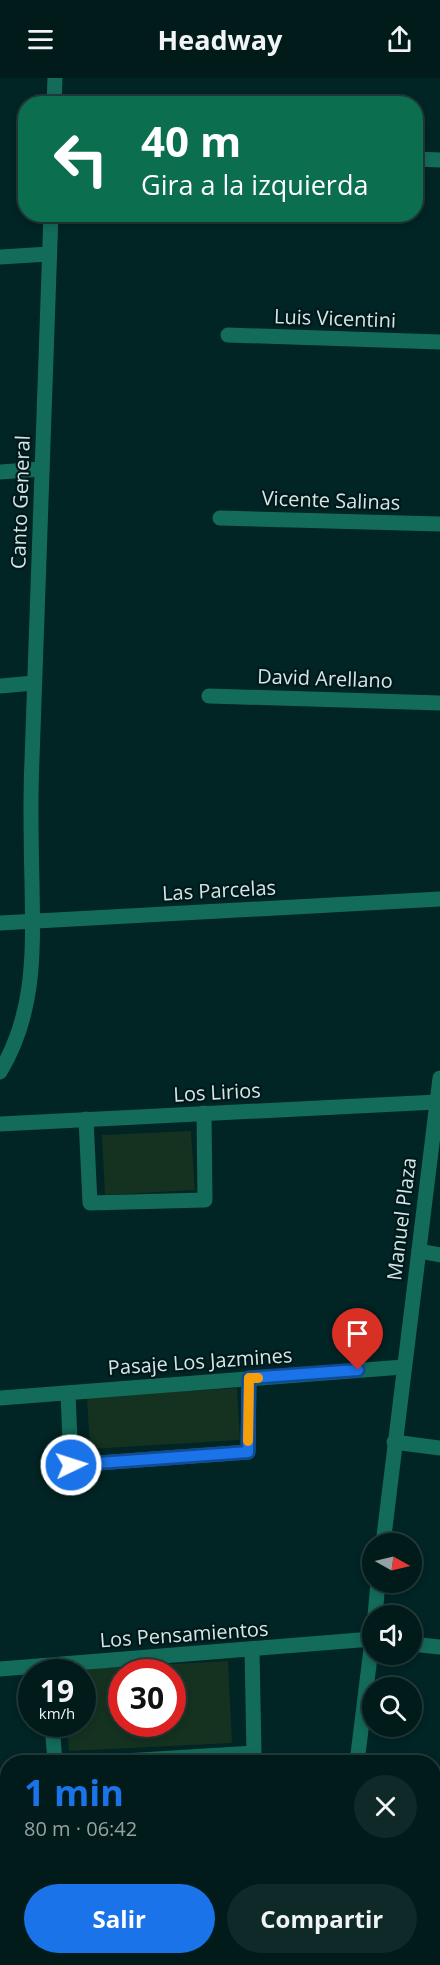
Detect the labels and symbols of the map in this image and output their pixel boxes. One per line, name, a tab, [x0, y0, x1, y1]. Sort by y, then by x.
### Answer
street label: Luis Vicentini	[274, 302, 396, 334]
street label: Canto General	[4, 435, 36, 569]
street label: Vicente Salinas	[261, 484, 401, 516]
street label: David Arellano	[257, 662, 393, 694]
street label: Las Parcelas	[161, 874, 277, 906]
street label: Los Lirios	[173, 1076, 261, 1108]
street label: Manuel Plaza	[380, 1156, 422, 1282]
pin	[332, 1308, 383, 1370]
street label: Pasaje Los Jazmines	[107, 1341, 293, 1381]
position arrow	[39, 1433, 103, 1497]
north arrow	[362, 1533, 422, 1593]
street label: Los Pensamientos	[99, 1615, 269, 1653]
speed limit sign: 30	[108, 1659, 186, 1737]

